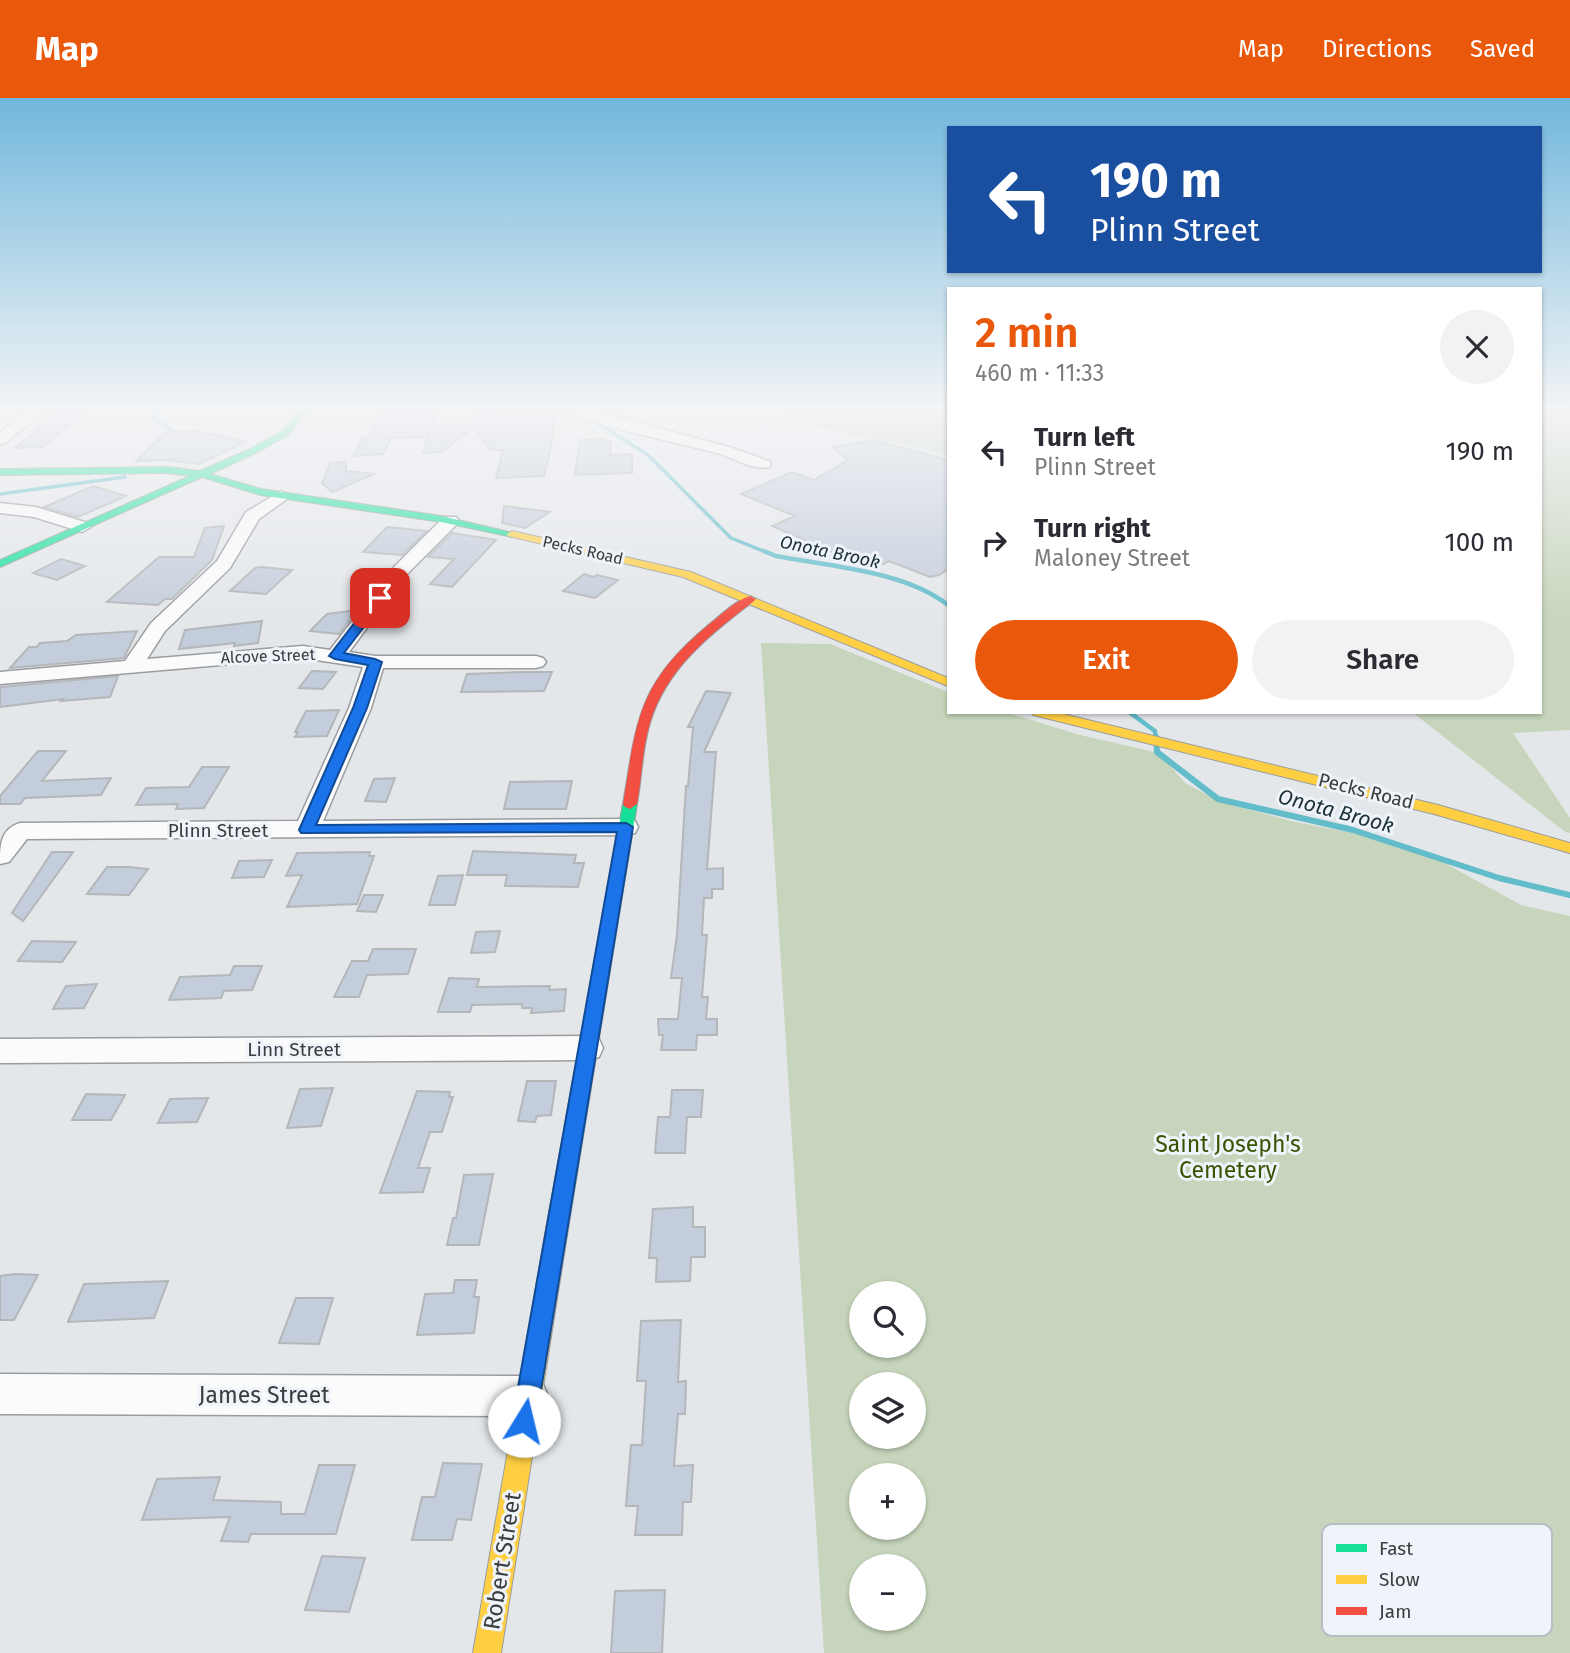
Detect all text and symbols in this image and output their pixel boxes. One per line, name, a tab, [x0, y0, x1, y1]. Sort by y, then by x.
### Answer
text: Map	[35, 29, 99, 69]
text: Map	[1238, 35, 1284, 63]
text: Directions	[1322, 35, 1432, 63]
text: Saved	[1470, 35, 1535, 63]
text: 190 m	[1090, 151, 1222, 210]
icon: left	[975, 154, 1066, 245]
text: Plinn Street	[1090, 211, 1259, 249]
text: 2 min	[975, 308, 1079, 358]
button: close	[1440, 310, 1514, 384]
text: 460 m · 11:33	[975, 359, 1104, 387]
text: Turn left	[1034, 422, 1135, 453]
icon: left	[975, 433, 1013, 471]
text: 190 m	[1445, 436, 1514, 467]
text: Plinn Street	[1034, 453, 1156, 481]
text: Turn right	[1034, 513, 1151, 544]
icon: right	[975, 524, 1013, 562]
text: 100 m	[1445, 527, 1514, 558]
water label: Onota Brook	[778, 531, 882, 573]
street label: Pecks Road	[541, 532, 625, 568]
text: Maloney Street	[1034, 544, 1190, 572]
pin	[350, 568, 410, 628]
icon: arrive	[361, 579, 399, 617]
button: Exit	[975, 620, 1238, 700]
button: Share	[1252, 620, 1514, 700]
street label: Alcove Street	[220, 645, 316, 667]
street label: Pecks Road	[1316, 768, 1416, 814]
water label: Onota Brook	[1275, 783, 1397, 839]
street label: Plinn Street	[168, 819, 268, 842]
street label: Linn Street	[247, 1038, 341, 1061]
park label: Saint Joseph's Cemetery	[1155, 1130, 1301, 1184]
map controls	[849, 1281, 926, 1631]
button: search	[849, 1281, 926, 1358]
button: layers	[849, 1372, 926, 1449]
street label: James Street	[198, 1381, 330, 1409]
position arrow	[487, 1384, 561, 1458]
button: +	[849, 1463, 926, 1540]
street label: Robert Street	[477, 1490, 527, 1632]
legend	[1322, 1524, 1552, 1636]
text: Fast	[1379, 1537, 1413, 1560]
button: −	[849, 1554, 926, 1631]
text: Slow	[1379, 1568, 1420, 1591]
text: Jam	[1379, 1600, 1411, 1623]

